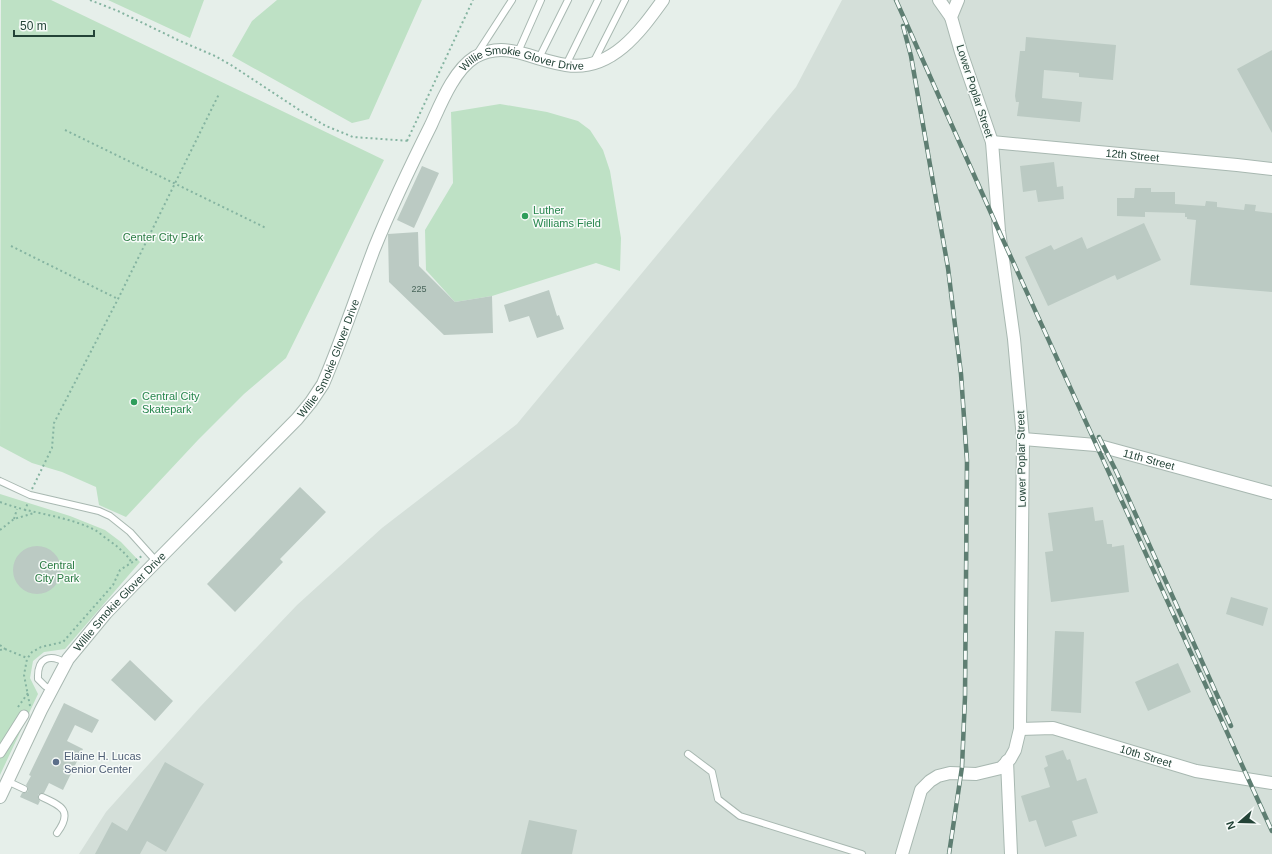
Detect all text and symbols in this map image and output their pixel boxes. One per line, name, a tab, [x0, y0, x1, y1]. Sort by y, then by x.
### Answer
scale bar	[14, 12, 94, 38]
text: 50 m	[20, 19, 47, 33]
street label: Lower Poplar Street	[954, 43, 996, 139]
street label: Willie Smokie Glover Drive	[457, 44, 584, 73]
street label: 12th Street	[1105, 147, 1160, 164]
place label: Luther Williams Field	[533, 204, 601, 229]
marker: Luther Williams Field	[520, 211, 530, 221]
park label: Center City Park	[123, 231, 204, 243]
house number: 225	[411, 284, 427, 294]
street label: Willie Smokie Glover Drive	[295, 297, 361, 420]
place label: Central City Skatepark	[142, 390, 200, 415]
marker: Central City Skatepark	[129, 397, 139, 407]
street label: Lower Poplar Street	[1014, 410, 1028, 508]
street label: 11th Street	[1122, 447, 1176, 472]
street label: Willie Smokie Glover Drive	[71, 550, 168, 654]
park label: Central City Park	[35, 559, 80, 584]
street label: 10th Street	[1118, 742, 1173, 769]
place label: Elaine H. Lucas Senior Center	[64, 750, 142, 775]
marker: Elaine H. Lucas Senior Center	[51, 757, 61, 767]
north arrow	[1220, 802, 1260, 842]
text: N	[1224, 820, 1238, 831]

